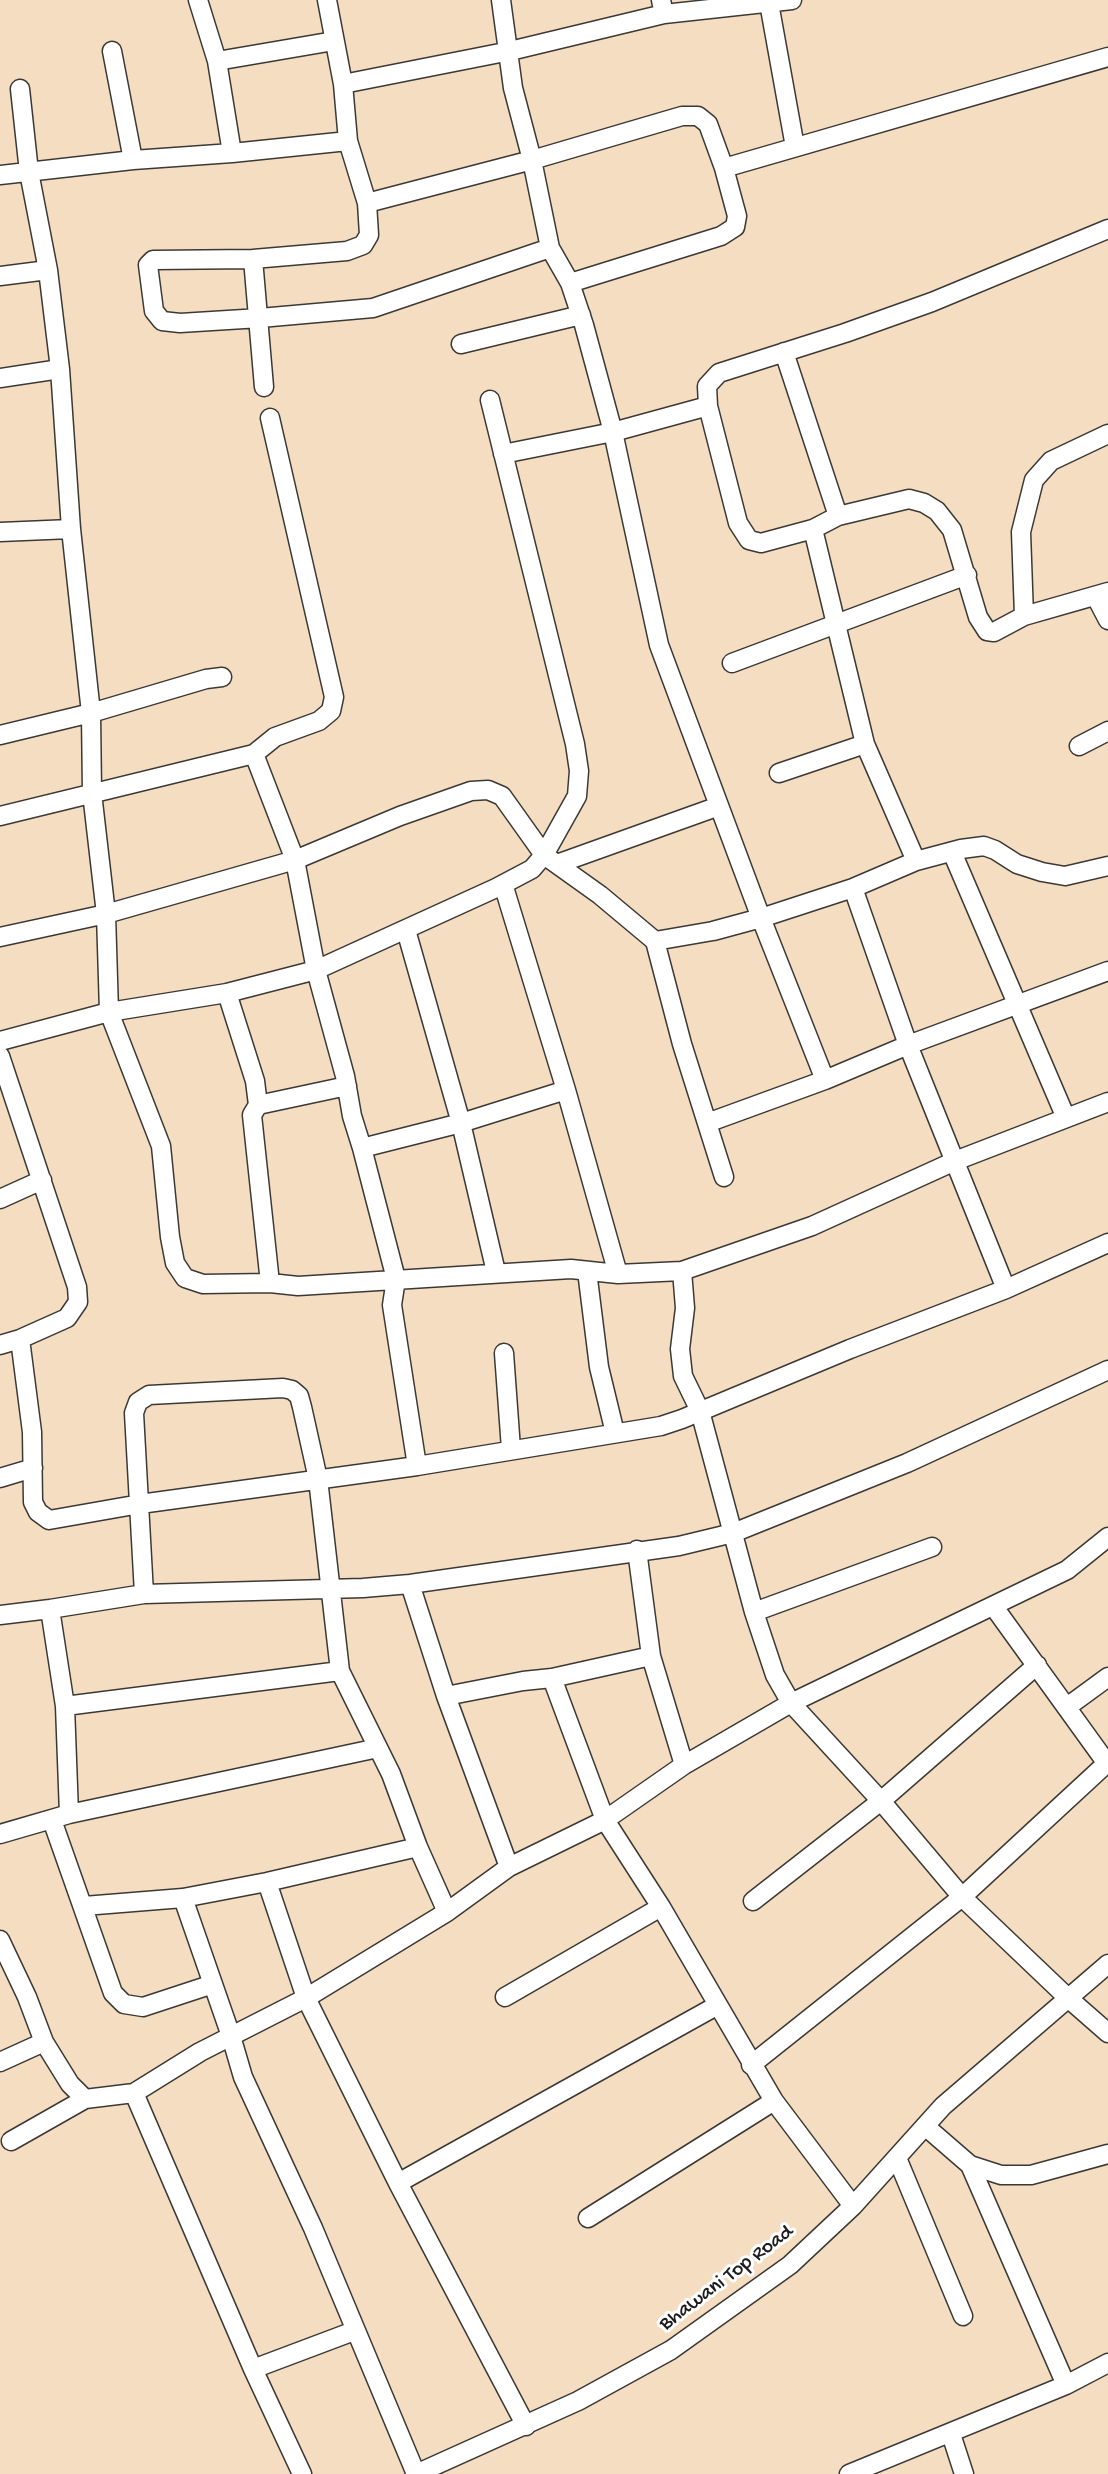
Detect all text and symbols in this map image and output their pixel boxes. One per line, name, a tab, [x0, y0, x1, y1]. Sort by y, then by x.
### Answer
street label: Bhawani Top Road	[655, 2220, 799, 2338]

